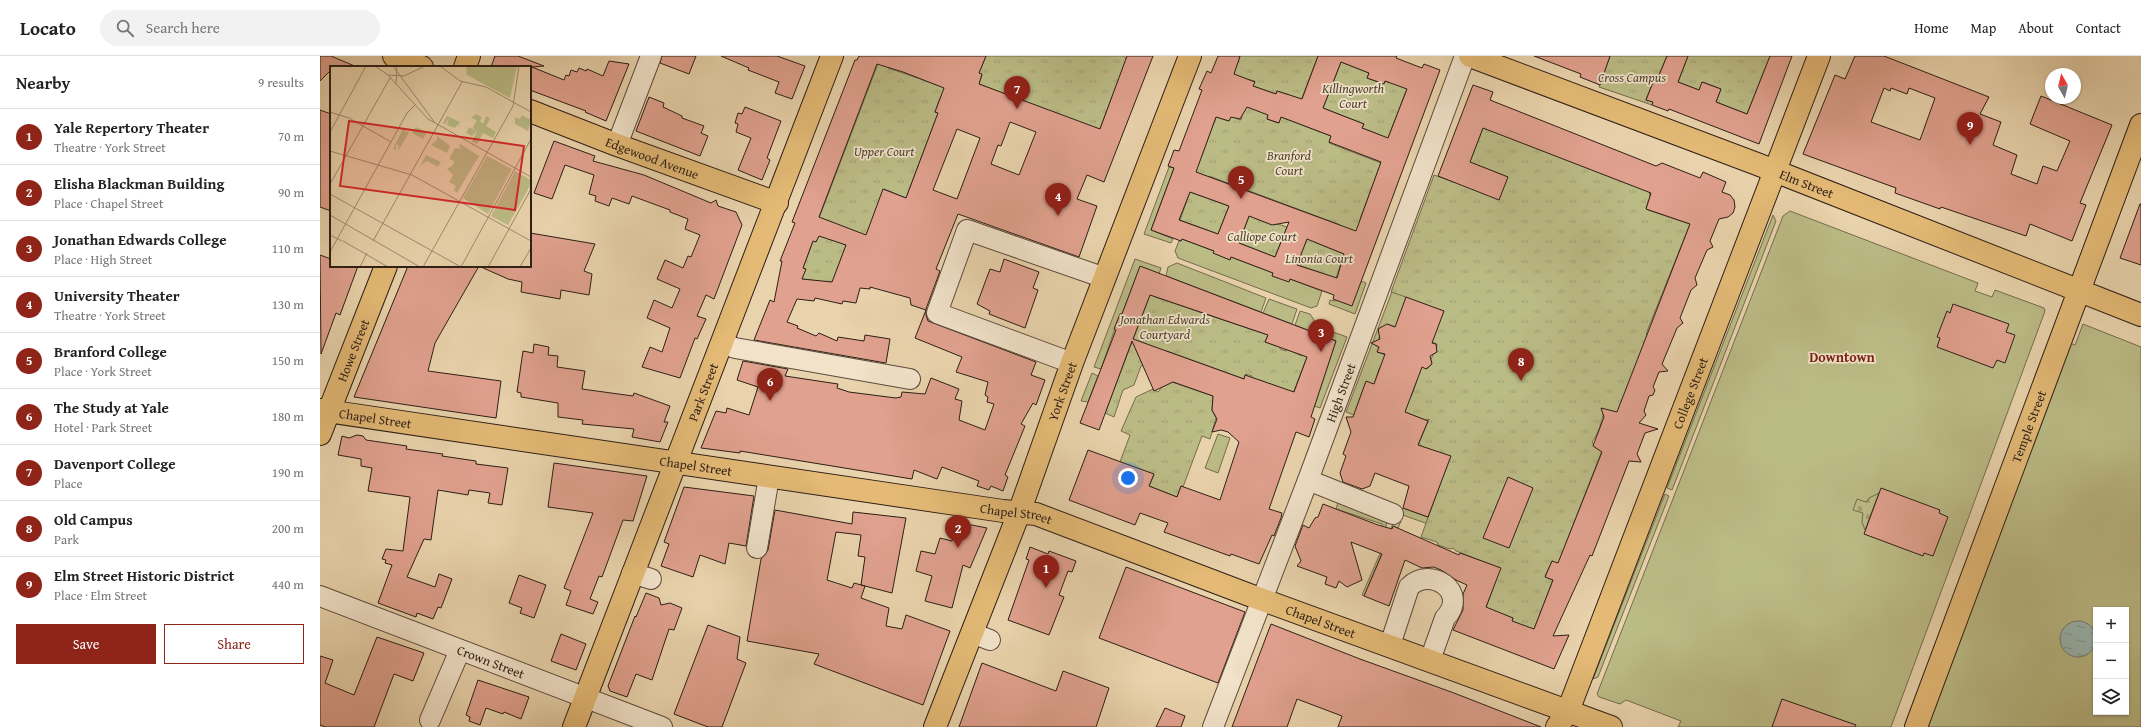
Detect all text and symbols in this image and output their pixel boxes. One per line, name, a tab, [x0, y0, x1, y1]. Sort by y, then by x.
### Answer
search box	[100, 10, 380, 46]
text: Locato	[20, 14, 76, 42]
icon: search	[114, 17, 136, 39]
text: Search here	[146, 17, 220, 38]
text: Home	[1914, 18, 1949, 38]
text: Map	[1971, 18, 1996, 38]
text: About	[2018, 18, 2054, 38]
text: Contact	[2076, 18, 2121, 38]
inset map	[330, 66, 531, 267]
park label: Cross Campus	[1598, 68, 1666, 87]
north arrow	[2045, 68, 2081, 104]
text: Nearby	[16, 70, 70, 95]
text: 9 results	[258, 73, 304, 92]
pin: 7	[1004, 76, 1030, 109]
park label: Killingworth Court	[1321, 79, 1385, 113]
pin: 9	[1957, 112, 1983, 145]
text: Yale Repertory Theater	[54, 117, 209, 138]
text: 1	[26, 127, 32, 146]
text: 70 m	[278, 127, 304, 146]
street label: Edgewood Avenue	[603, 132, 702, 183]
text: Theatre · York Street	[54, 138, 166, 157]
park label: Upper Court	[854, 142, 915, 161]
park label: Branford Court	[1266, 146, 1311, 180]
street label: Elm Street	[1777, 164, 1837, 203]
pin: 5	[1228, 166, 1254, 199]
text: Elisha Blackman Building	[54, 173, 224, 194]
text: 2	[26, 183, 32, 202]
text: 90 m	[278, 183, 304, 202]
pin: 4	[1045, 183, 1071, 216]
text: Place · Chapel Street	[54, 194, 164, 213]
park label: Calliope Court	[1227, 227, 1298, 246]
text: Jonathan Edwards College	[54, 229, 227, 250]
text: 3	[26, 239, 32, 258]
text: 110 m	[272, 239, 304, 258]
park label: Linonia Court	[1284, 249, 1354, 268]
text: Place · High Street	[54, 250, 152, 269]
text: University Theater	[54, 285, 180, 306]
text: 4	[26, 295, 32, 314]
text: 130 m	[272, 295, 304, 314]
text: Theatre · York Street	[54, 306, 166, 325]
park label: Jonathan Edwards Courtyard	[1118, 310, 1210, 344]
street label: Howe Street	[332, 316, 374, 384]
pin: 3	[1308, 319, 1334, 352]
text: Branford College	[54, 341, 167, 362]
district label: Downtown	[1809, 347, 1876, 367]
pin: 8	[1508, 348, 1534, 381]
text: 5	[26, 351, 32, 370]
text: 150 m	[272, 351, 304, 370]
street label: College Street	[1667, 354, 1712, 432]
street label: York Street	[1043, 359, 1081, 423]
street label: Park Street	[683, 360, 723, 424]
street label: High Street	[1321, 360, 1360, 425]
text: Place · York Street	[54, 362, 152, 381]
pin: 6	[757, 368, 783, 401]
street label: Temple Street	[2006, 387, 2051, 465]
text: The Study at Yale	[54, 397, 169, 418]
street label: Chapel Street	[338, 403, 413, 433]
text: 6	[26, 407, 32, 426]
text: 180 m	[272, 407, 304, 426]
text: Hotel · Park Street	[54, 418, 152, 437]
street label: Chapel Street	[658, 451, 734, 480]
text: Davenport College	[54, 453, 176, 474]
text: 7	[26, 463, 32, 482]
text: 190 m	[272, 463, 304, 482]
your location	[1118, 468, 1138, 488]
text: Place	[54, 474, 83, 493]
street label: Chapel Street	[979, 498, 1056, 529]
text: Old Campus	[54, 509, 133, 530]
pin: 2	[945, 515, 971, 548]
text: 8	[26, 519, 32, 538]
text: 200 m	[272, 519, 304, 538]
text: Park	[54, 530, 79, 549]
pin: 1	[1033, 555, 1059, 588]
text: Elm Street Historic District	[54, 565, 234, 586]
text: 9	[26, 575, 32, 594]
text: 440 m	[272, 575, 304, 594]
text: Place · Elm Street	[54, 586, 147, 605]
street label: Chapel Street	[1283, 600, 1359, 643]
map controls	[2093, 607, 2129, 715]
button: +	[2093, 607, 2129, 643]
button: Save	[16, 624, 156, 664]
button: Share	[164, 624, 304, 664]
street label: Crown Street	[454, 640, 528, 683]
button: −	[2093, 643, 2129, 679]
button: layers	[2093, 679, 2129, 715]

